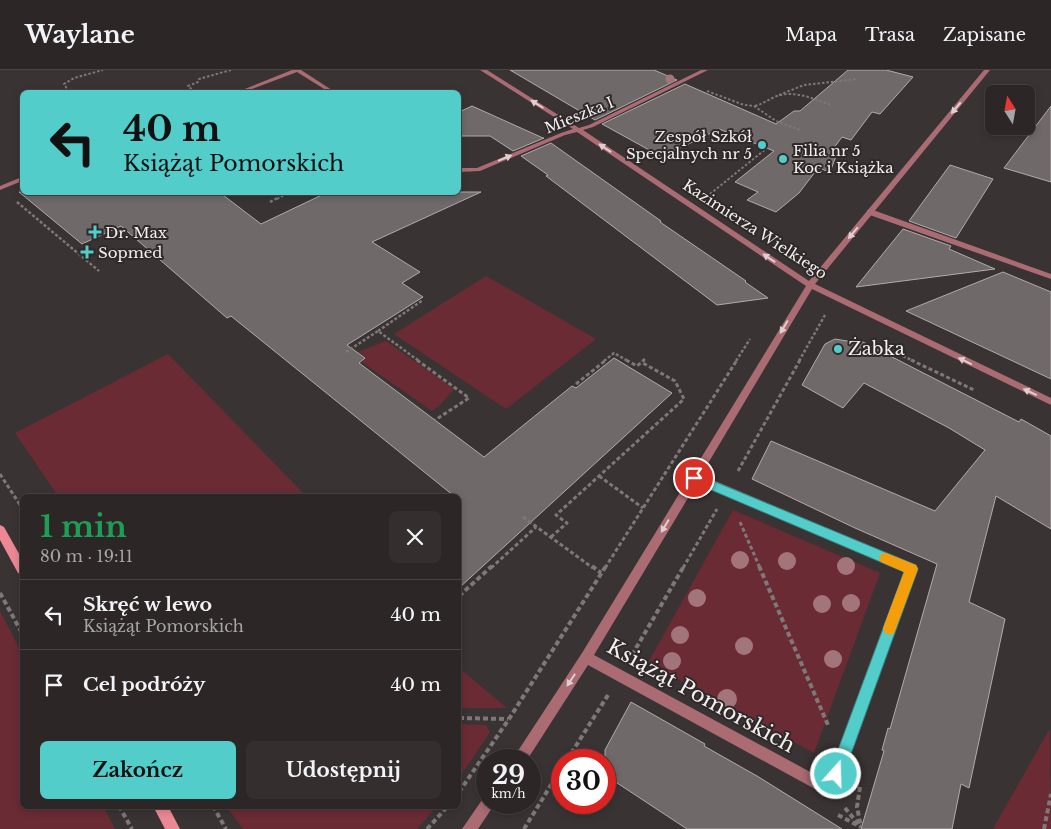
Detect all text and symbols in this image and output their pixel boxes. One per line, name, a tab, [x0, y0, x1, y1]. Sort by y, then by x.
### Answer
text: Waylane	[25, 20, 135, 49]
text: Mapa	[785, 24, 837, 46]
text: Trasa	[865, 24, 915, 46]
text: Zapisane	[943, 24, 1026, 46]
north arrow	[985, 85, 1035, 135]
map controls	[985, 85, 1035, 135]
street label: Mieszka I	[542, 92, 616, 138]
one-way arrow	[530, 99, 544, 108]
one-way arrow	[951, 101, 962, 114]
text: 40 m	[123, 107, 221, 150]
icon: left	[40, 110, 105, 175]
place label: Zespół Szkół Specjalnych nr 5	[626, 127, 752, 163]
marker: Zespół Szkół Specjalnych nr 5	[756, 139, 768, 151]
place label: Filia nr 5 Koc i Książka	[793, 141, 894, 177]
one-way arrow	[599, 143, 612, 153]
text: Książąt Pomorskich	[123, 150, 344, 177]
marker: Filia nr 5 Koc i Książka	[777, 153, 789, 165]
one-way arrow	[498, 154, 512, 162]
street label: Kazimierza Wielkiego	[679, 175, 831, 283]
place label: Dr. Max	[105, 223, 167, 242]
marker: Dr. Max	[89, 226, 101, 238]
one-way arrow	[847, 226, 858, 239]
place label: Sopmed	[98, 243, 163, 262]
marker: Sopmed	[80, 245, 94, 259]
one-way arrow	[762, 253, 776, 263]
one-way arrow	[780, 320, 789, 333]
place label: Żabka	[848, 337, 905, 360]
marker: Żabka	[832, 343, 844, 355]
one-way arrow	[958, 357, 972, 365]
one-way arrow	[1023, 388, 1037, 396]
pin	[673, 457, 715, 499]
icon: arrive	[680, 464, 708, 492]
text: 1 min	[40, 508, 127, 545]
button: close	[389, 511, 441, 563]
one-way arrow	[661, 520, 670, 533]
text: 80 m · 19:11	[40, 546, 133, 566]
text: Skręć w lewo	[83, 593, 212, 616]
icon: left	[40, 601, 68, 629]
text: 40 m	[390, 603, 441, 626]
text: Książąt Pomorskich	[83, 616, 244, 636]
street label: Książąt Pomorskich	[602, 633, 800, 759]
icon: arrive	[40, 671, 68, 699]
text: Cel podróży	[83, 673, 205, 696]
text: 40 m	[390, 673, 441, 696]
one-way arrow	[567, 673, 576, 687]
button: Zakończ	[40, 741, 236, 799]
button: Udostępnij	[246, 741, 441, 799]
position arrow	[809, 747, 861, 799]
speed limit sign: 30	[551, 749, 616, 814]
text: 29	[492, 760, 525, 791]
text: km/h	[491, 786, 526, 801]

